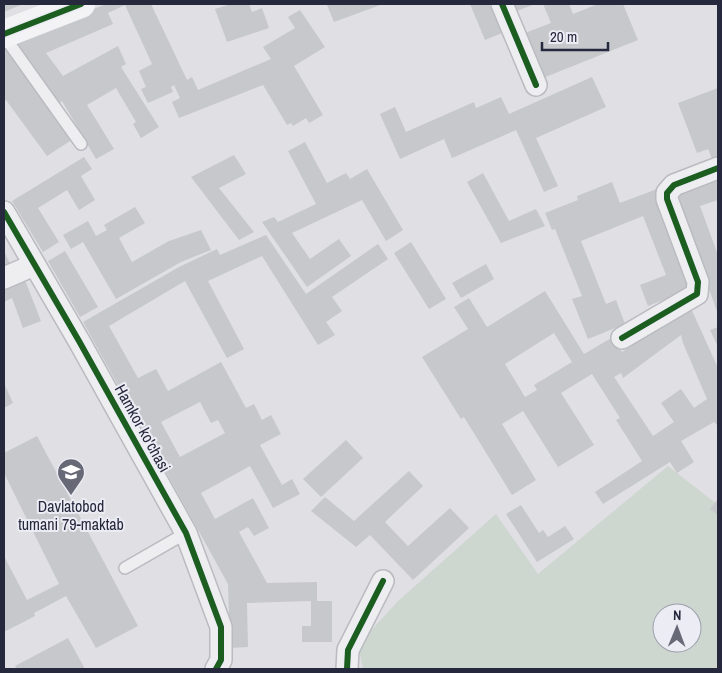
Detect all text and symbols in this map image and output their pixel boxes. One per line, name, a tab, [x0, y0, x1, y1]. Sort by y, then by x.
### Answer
scale bar	[542, 20, 608, 52]
text: 20 m	[550, 26, 577, 47]
street label: Hamkor ko'chasi	[110, 380, 176, 476]
school or university icon: Davlatobod tumani 79-maktab	[56, 457, 86, 496]
place label: Davlatobod tumani 79-maktab	[18, 495, 124, 535]
north arrow	[652, 603, 702, 653]
text: N	[673, 606, 682, 624]

